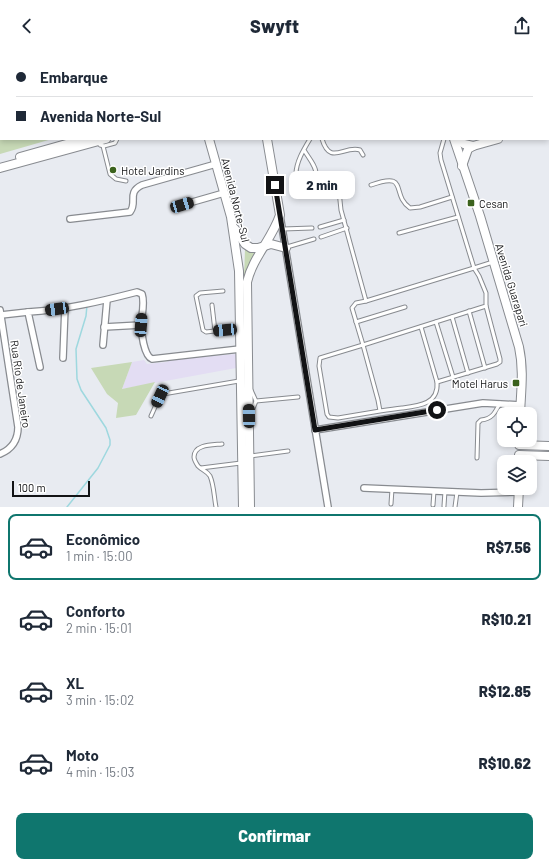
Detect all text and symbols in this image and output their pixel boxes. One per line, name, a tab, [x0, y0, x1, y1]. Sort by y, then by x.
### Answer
icon: back	[16, 15, 38, 37]
text: Swyft	[250, 15, 299, 37]
icon: share	[511, 15, 533, 37]
text: Embarque	[40, 68, 108, 86]
text: Avenida Norte-Sul	[40, 107, 161, 125]
street label: Avenida Norte-Sul	[219, 157, 253, 243]
place label: Hotel Jardins	[121, 164, 185, 177]
marker: Hotel Jardins	[108, 165, 118, 175]
callout: 2 min	[289, 171, 355, 199]
route end	[266, 176, 284, 194]
text: 2 min	[306, 177, 338, 193]
car	[169, 196, 195, 214]
place label: Cesan	[479, 197, 508, 210]
marker: Cesan	[466, 198, 476, 208]
street label: Avenida Guarapari	[493, 242, 531, 328]
car	[44, 301, 70, 317]
car	[134, 313, 148, 337]
car	[213, 323, 237, 337]
street label: Rua Rio de Janeiro	[8, 339, 34, 429]
place label: Motel Harus	[452, 377, 508, 390]
marker: Motel Harus	[511, 378, 521, 388]
car	[149, 383, 171, 409]
route start	[428, 401, 446, 419]
car	[243, 404, 255, 428]
map controls	[497, 407, 537, 495]
button: locate	[497, 407, 537, 447]
button: layers	[497, 455, 537, 495]
scale bar	[12, 479, 90, 498]
text: 100 m	[18, 481, 46, 494]
icon: car	[18, 529, 54, 565]
text: Econômico	[66, 530, 140, 548]
text: R$7.56	[486, 538, 531, 556]
text: 1 min · 15:00	[66, 548, 132, 564]
icon: car	[18, 601, 54, 637]
text: Conforto	[66, 602, 125, 620]
text: R$10.21	[481, 610, 531, 628]
text: 2 min · 15:01	[66, 620, 132, 636]
icon: car	[18, 673, 54, 709]
text: XL	[66, 674, 84, 692]
text: R$12.85	[479, 682, 531, 700]
text: 3 min · 15:02	[66, 692, 134, 708]
icon: car	[18, 745, 54, 781]
text: Moto	[66, 746, 99, 764]
text: R$10.62	[479, 754, 531, 772]
text: 4 min · 15:03	[66, 764, 134, 780]
button: Confirmar	[16, 813, 533, 859]

